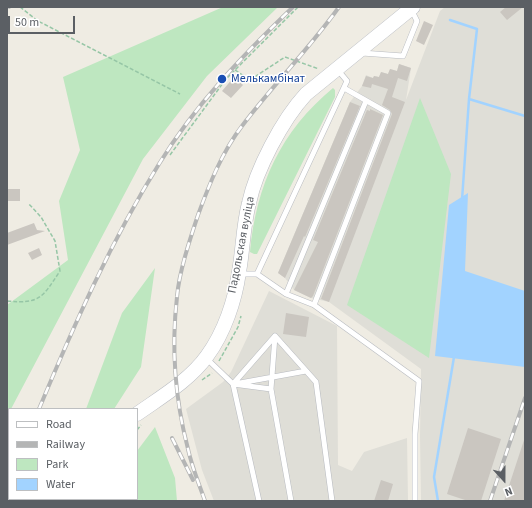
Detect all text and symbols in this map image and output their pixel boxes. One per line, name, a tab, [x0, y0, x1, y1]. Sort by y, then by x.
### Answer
scale bar	[10, 8, 77, 34]
text: 50 m	[15, 14, 39, 31]
place label: Мелькамбінат	[231, 72, 305, 86]
marker: Мелькамбінат	[216, 73, 228, 85]
street label: Падольская вуліца	[226, 195, 258, 295]
legend	[8, 408, 138, 500]
text: Road	[46, 416, 72, 433]
text: Railway	[46, 436, 85, 453]
text: Park	[46, 456, 68, 473]
north arrow	[484, 460, 524, 500]
text: Water	[46, 476, 75, 493]
text: N	[502, 483, 515, 500]

